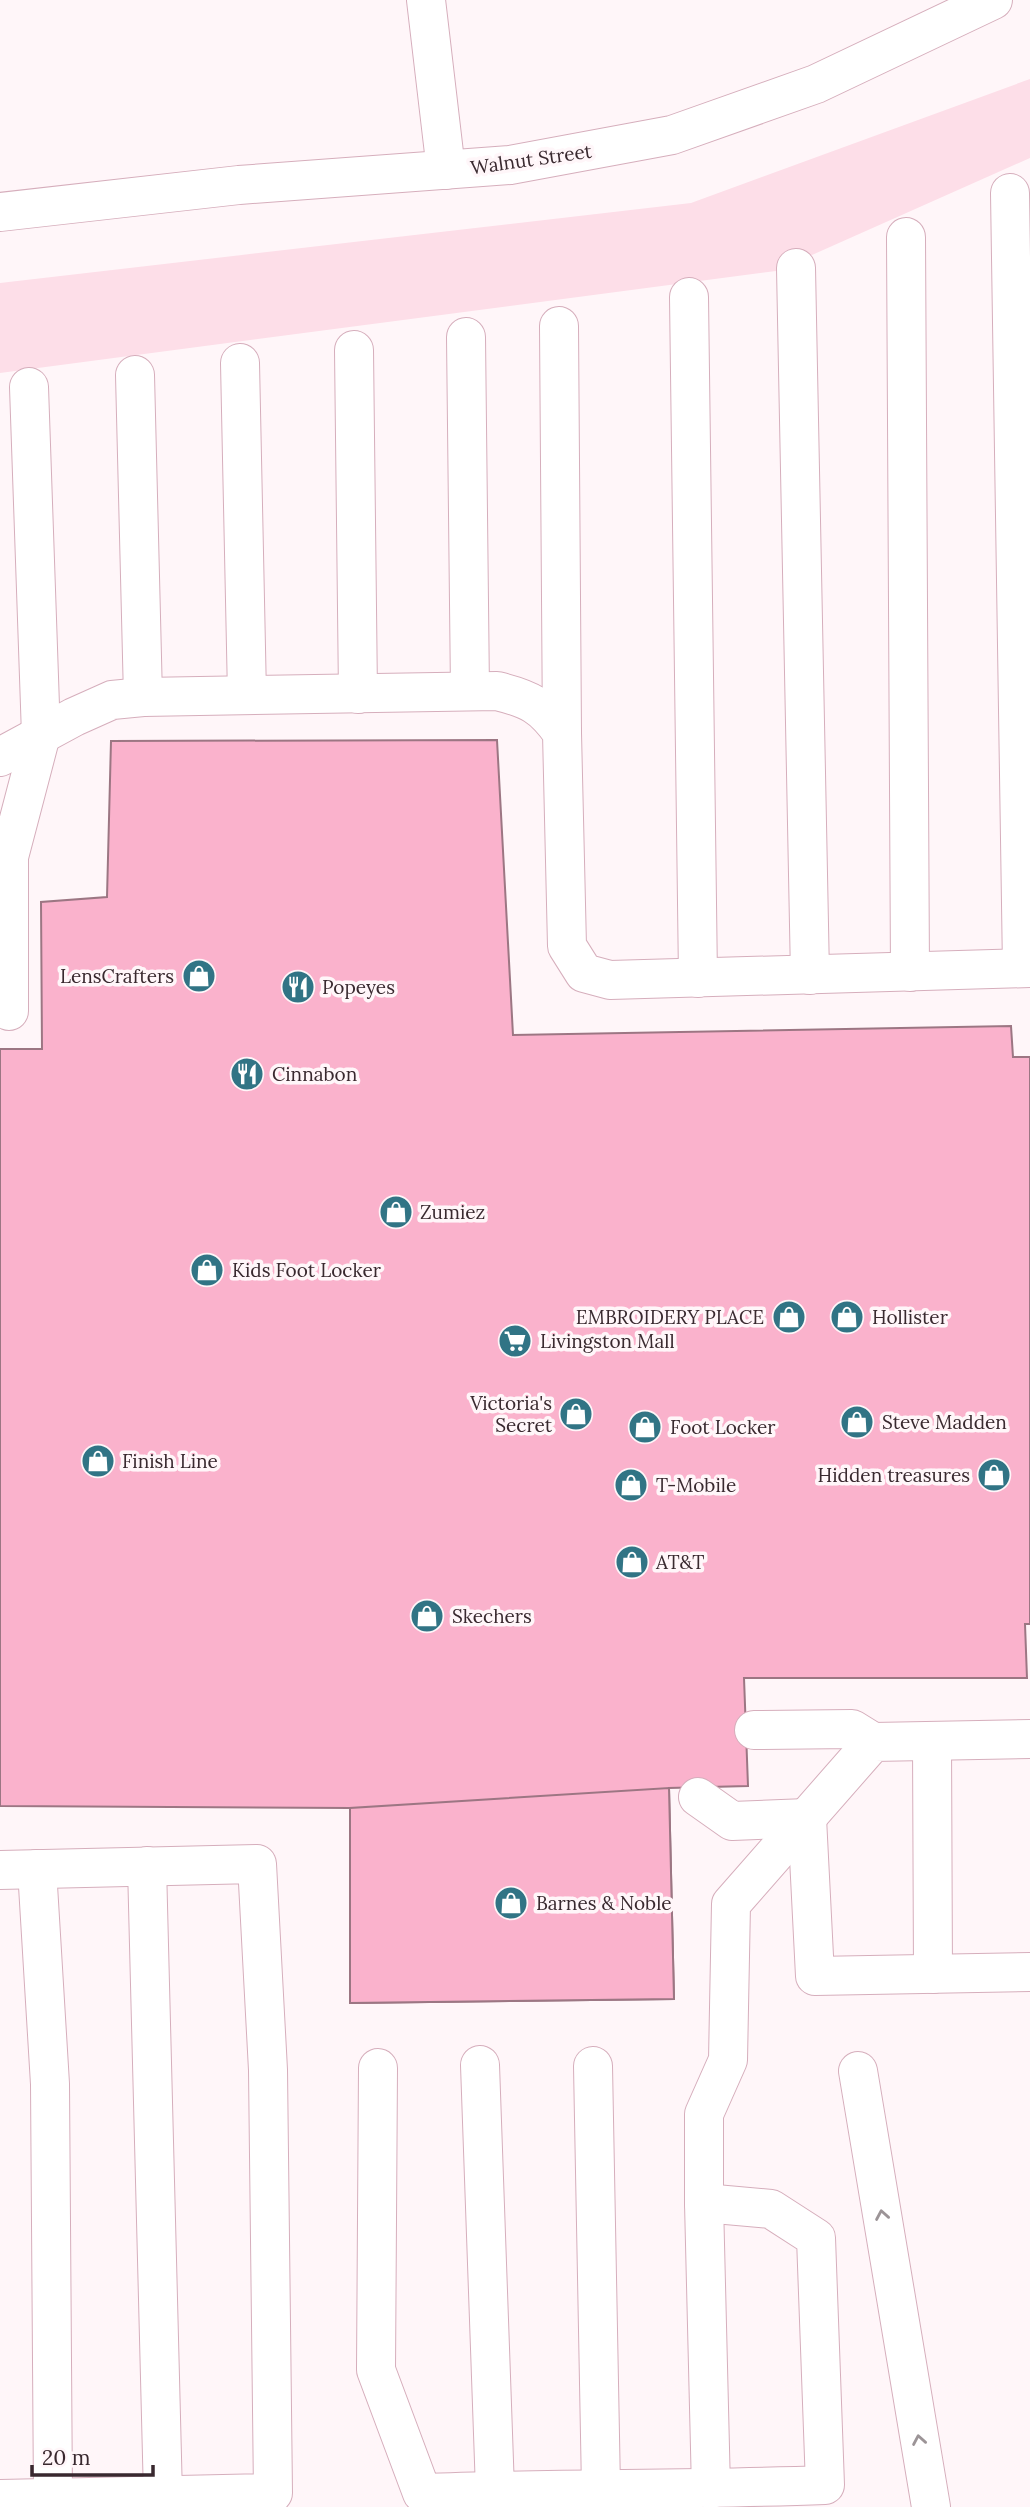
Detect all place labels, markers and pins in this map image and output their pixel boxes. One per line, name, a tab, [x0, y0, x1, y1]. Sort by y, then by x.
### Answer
shop icon: LensCrafters	[180, 957, 218, 995]
place label: LensCrafters	[60, 964, 174, 988]
restaurant icon: Popeyes	[279, 968, 317, 1006]
place label: Popeyes	[322, 975, 395, 999]
restaurant icon: Cinnabon	[228, 1055, 266, 1093]
place label: Cinnabon	[272, 1062, 357, 1086]
shop icon: Zumiez	[377, 1193, 415, 1231]
place label: Zumiez	[420, 1200, 485, 1224]
shop icon: Kids Foot Locker	[188, 1251, 226, 1289]
place label: Kids Foot Locker	[232, 1258, 382, 1282]
shop icon: EMBROIDERY PLACE	[770, 1298, 808, 1336]
shop icon: Hollister	[828, 1298, 866, 1336]
place label: EMBROIDERY PLACE	[576, 1305, 764, 1329]
place label: Hollister	[872, 1305, 949, 1329]
supermarket icon: Livingston Mall	[496, 1322, 534, 1360]
place label: Livingston Mall	[540, 1329, 675, 1353]
place label: Victoria's Secret	[469, 1391, 553, 1437]
shop icon: Victoria's Secret	[557, 1395, 595, 1433]
shop icon: Steve Madden	[838, 1403, 876, 1441]
shop icon: Foot Locker	[626, 1408, 664, 1446]
place label: Steve Madden	[882, 1410, 1007, 1434]
place label: Foot Locker	[670, 1415, 776, 1439]
shop icon: Finish Line	[79, 1442, 117, 1480]
place label: Finish Line	[122, 1449, 218, 1473]
shop icon: Hidden treasures	[975, 1456, 1013, 1494]
place label: Hidden treasures	[818, 1463, 970, 1487]
shop icon: T-Mobile	[612, 1466, 650, 1504]
place label: T-Mobile	[656, 1473, 736, 1497]
shop icon: AT&T	[613, 1543, 651, 1581]
place label: AT&T	[655, 1550, 704, 1574]
shop icon: Skechers	[408, 1597, 446, 1635]
place label: Skechers	[452, 1604, 532, 1628]
shop icon: Barnes & Noble	[492, 1884, 530, 1922]
place label: Barnes & Noble	[536, 1891, 672, 1915]

